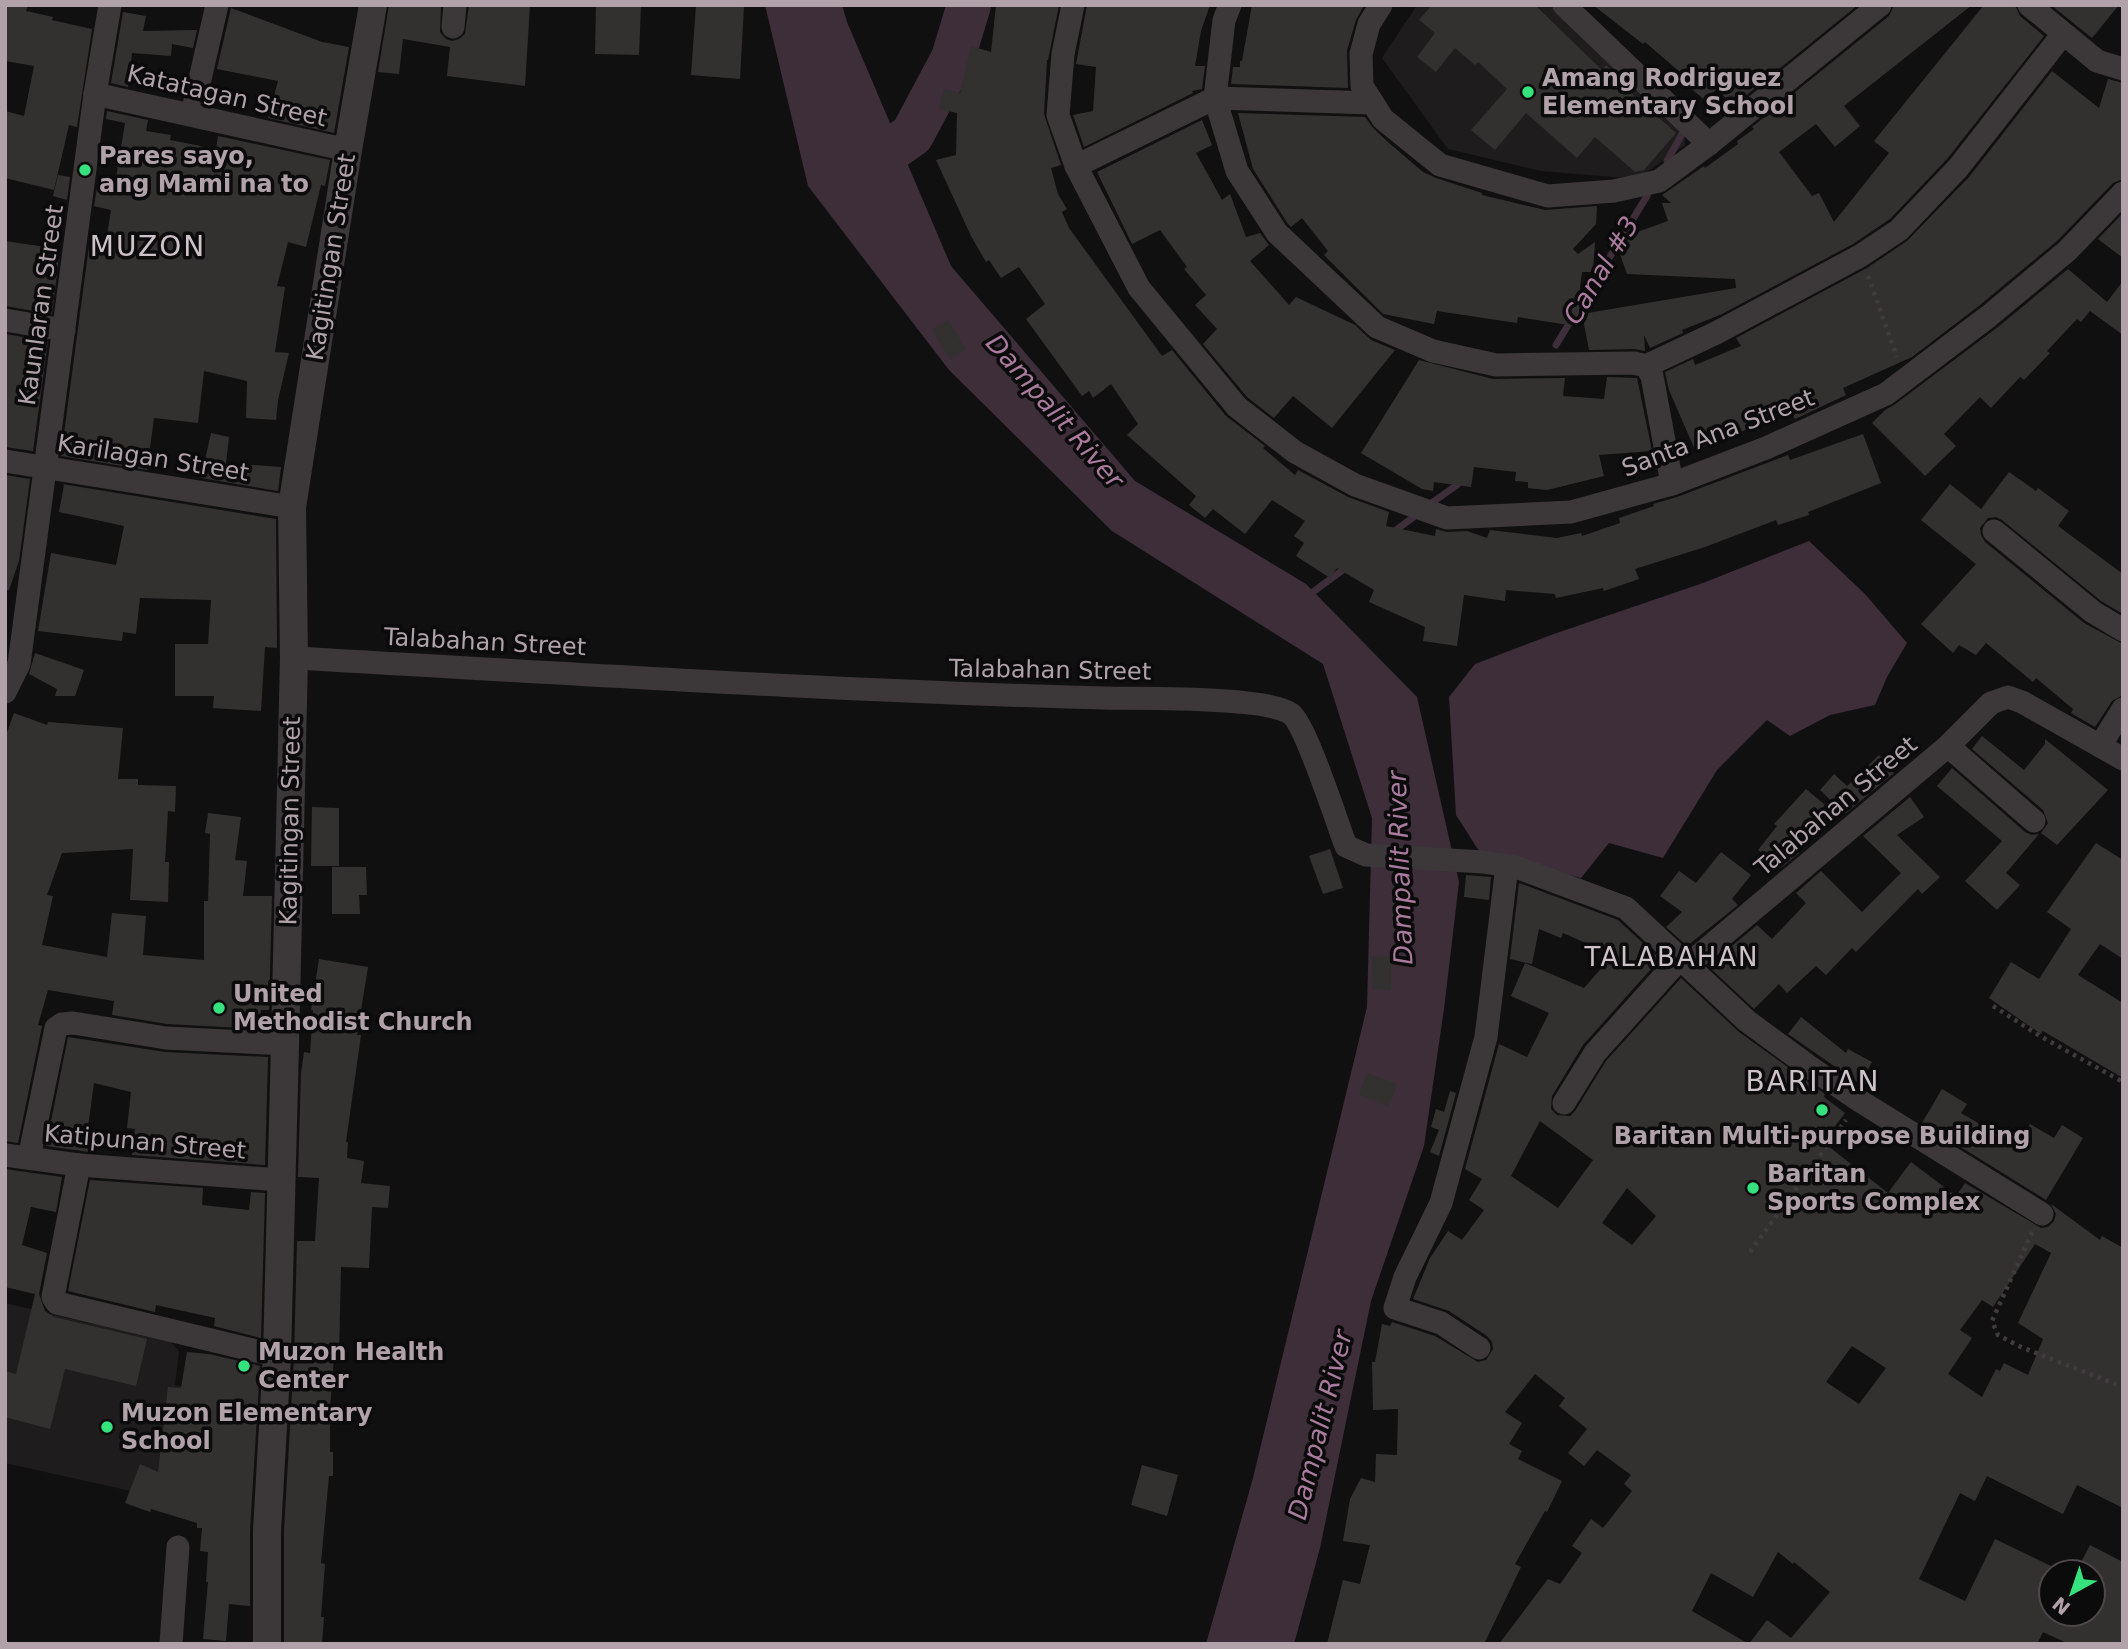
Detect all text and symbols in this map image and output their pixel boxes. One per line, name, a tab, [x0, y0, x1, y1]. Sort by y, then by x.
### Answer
street label: Katatagan Street	[124, 59, 330, 133]
place label: Amang Rodriguez Elementary School	[1542, 64, 1795, 120]
marker: Amang Rodriguez Elementary School	[1520, 84, 1536, 100]
place label: Pares sayo, ang Mami na to	[99, 142, 309, 198]
street label: Kagitingan Street	[301, 152, 361, 362]
marker: Pares sayo, ang Mami na to	[77, 162, 93, 178]
street label: Kaunlaran Street	[13, 203, 69, 407]
water label: Canal #3	[1557, 211, 1645, 329]
district label: MUZON	[90, 230, 206, 263]
water label: Dampalit River	[980, 328, 1131, 496]
street label: Santa Ana Street	[1618, 383, 1818, 483]
street label: Karilagan Street	[55, 429, 251, 487]
street label: Talabahan Street	[382, 623, 587, 661]
street label: Talabahan Street	[948, 654, 1151, 686]
street label: Kagitingan Street	[274, 716, 306, 926]
street label: Talabahan Street	[1749, 730, 1923, 882]
water label: Dampalit River	[1382, 768, 1418, 965]
district label: TALABAHAN	[1584, 942, 1759, 972]
place label: United Methodist Church	[233, 980, 473, 1036]
marker: United Methodist Church	[211, 1000, 227, 1016]
district label: BARITAN	[1745, 1065, 1881, 1098]
marker: Baritan Multi-purpose Building	[1814, 1102, 1830, 1118]
street label: Katipunan Street	[43, 1119, 247, 1165]
place label: Baritan Multi-purpose Building	[1614, 1122, 2030, 1150]
place label: Baritan Sports Complex	[1767, 1160, 1981, 1216]
marker: Baritan Sports Complex	[1745, 1180, 1761, 1196]
water label: Dampalit River	[1282, 1325, 1359, 1523]
place label: Muzon Health Center	[258, 1338, 444, 1394]
marker: Muzon Health Center	[236, 1358, 252, 1374]
place label: Muzon Elementary School	[121, 1399, 373, 1455]
marker: Muzon Elementary School	[99, 1419, 115, 1435]
north arrow	[2037, 1558, 2107, 1628]
text: N	[2048, 1592, 2074, 1620]

